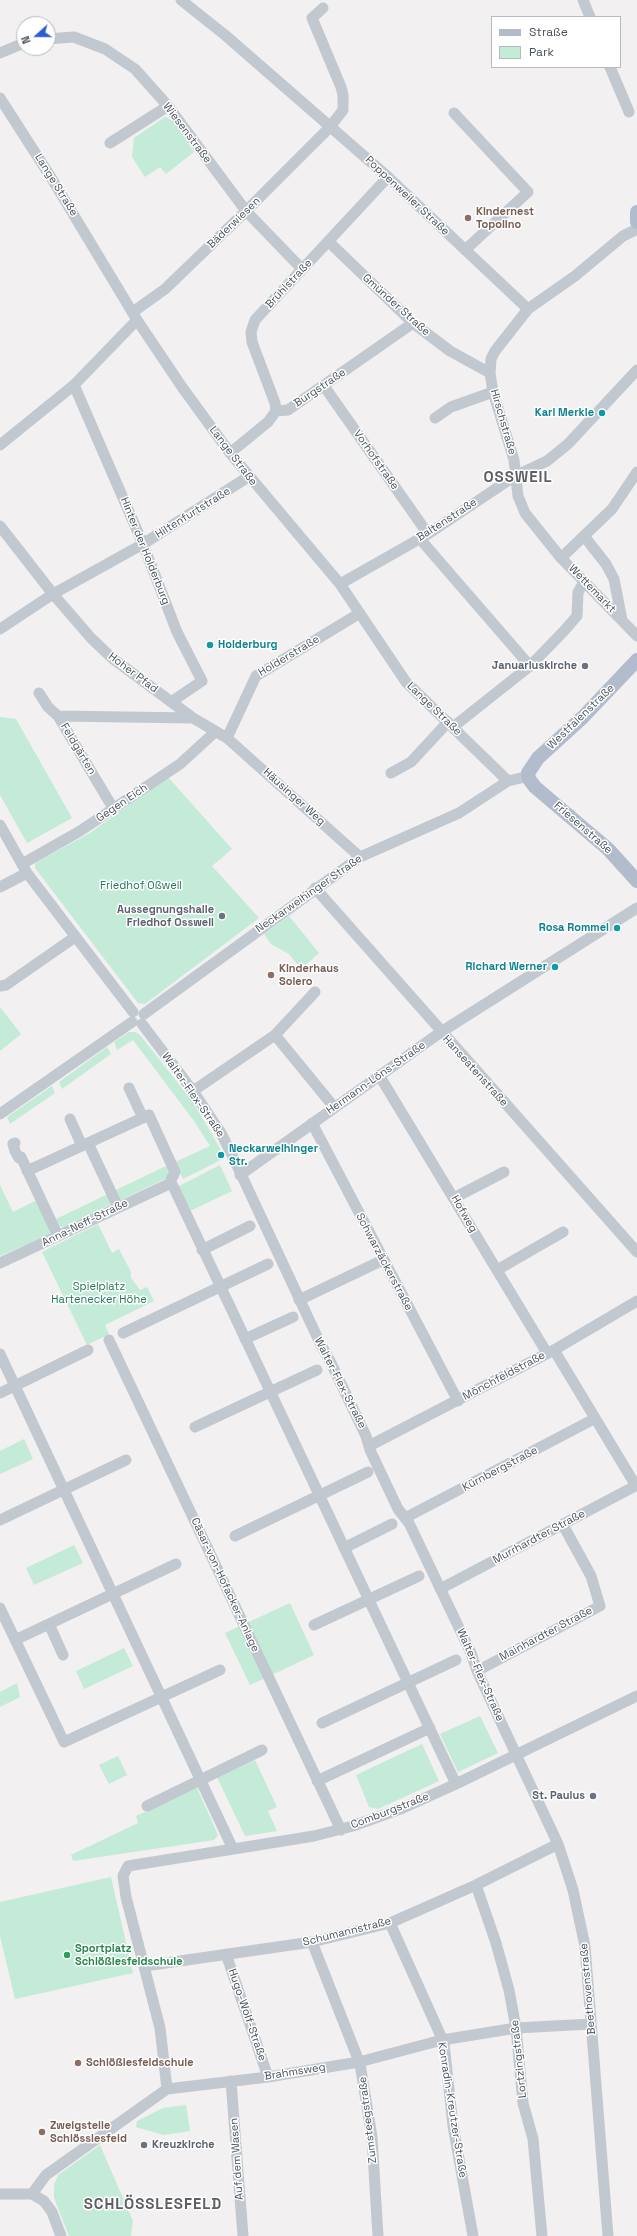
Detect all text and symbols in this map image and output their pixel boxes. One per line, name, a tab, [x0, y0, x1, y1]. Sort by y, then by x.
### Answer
north arrow	[16, 16, 56, 56]
legend	[491, 16, 621, 68]
text: Straße	[529, 24, 568, 40]
text: N	[18, 34, 34, 46]
text: Park	[529, 44, 554, 60]
street label: Wiesenstraße	[160, 100, 214, 166]
street label: Lange Straße	[32, 151, 80, 219]
street label: Poppenweiler Straße	[362, 154, 452, 238]
street label: Bäderwiesen	[205, 195, 263, 251]
place label: Kindernest Topolino	[476, 205, 534, 231]
marker: Kindernest Topolino	[463, 213, 473, 223]
street label: Brühlstraße	[263, 257, 315, 311]
street label: Gmünder Straße	[360, 271, 432, 339]
street label: Burgstraße	[292, 366, 348, 410]
street label: Hirschstraße	[487, 388, 519, 456]
place label: Karl Merkle	[535, 406, 594, 420]
marker: Karl Merkle	[597, 408, 607, 418]
street label: Lange Straße	[206, 424, 260, 488]
street label: Vorhofstraße	[351, 428, 401, 492]
district label: OSSWEIL	[483, 469, 553, 487]
street label: Hiltenfurtstraße	[153, 485, 233, 541]
street label: Hinter der Holderburg	[117, 495, 173, 607]
street label: Baltenstraße	[415, 496, 479, 544]
street label: Wettemarkt	[566, 562, 618, 616]
street label: Holderstraße	[256, 633, 322, 679]
place label: Holderburg	[218, 638, 278, 652]
marker: Holderburg	[205, 640, 215, 650]
street label: Hoher Pfad	[106, 650, 160, 696]
place label: Januariuskirche	[492, 659, 577, 673]
marker: Januariuskirche	[580, 661, 590, 671]
street label: Lange Straße	[404, 680, 464, 738]
street label: Westfalenstraße	[545, 682, 617, 752]
street label: Feldgärten	[57, 721, 99, 777]
street label: Häusinger Weg	[260, 766, 328, 828]
street label: Gegen Eich	[94, 781, 150, 825]
street label: Friesenstraße	[551, 799, 615, 857]
street label: Neckarweihinger Straße	[253, 852, 365, 936]
park label: Friedhof Oßweil	[100, 879, 182, 893]
place label: Aussegnungshalle Friedhof Ossweil	[117, 903, 214, 929]
marker: Aussegnungshalle Friedhof Ossweil	[217, 911, 227, 921]
place label: Rosa Rommel	[539, 921, 609, 935]
marker: Rosa Rommel	[612, 923, 622, 933]
place label: Richard Werner	[466, 960, 547, 974]
place label: Kinderhaus Solero	[279, 962, 339, 988]
marker: Richard Werner	[550, 962, 560, 972]
marker: Kinderhaus Solero	[266, 970, 276, 980]
street label: Hanseatenstraße	[440, 1033, 510, 1109]
street label: Hermann-Löns-Straße	[324, 1039, 428, 1117]
street label: Walter-Flex-Straße	[159, 1050, 227, 1140]
place label: Neckarweihinger Str.	[229, 1142, 318, 1168]
marker: Neckarweihinger Str.	[216, 1150, 226, 1160]
street label: Hofweg	[448, 1193, 480, 1235]
street label: Anna-Neff-Straße	[40, 1196, 130, 1250]
street label: Schwarzäckerstraße	[353, 1211, 415, 1313]
park label: Spielplatz Hartenecker Höhe	[51, 1280, 147, 1306]
street label: Walter-Flex-Straße	[311, 1335, 369, 1431]
street label: Mönchfeldstraße	[460, 1349, 548, 1403]
street label: Kürnbergstraße	[460, 1444, 540, 1494]
street label: Murrhardter Straße	[491, 1507, 587, 1567]
street label: Cäsar-von-Hofacker-Anlage	[188, 1516, 262, 1654]
street label: Mainhardter Straße	[497, 1604, 595, 1664]
street label: Walter-Flex-Straße	[454, 1627, 506, 1723]
place label: St. Paulus	[532, 1789, 585, 1803]
street label: Comburgstraße	[349, 1790, 431, 1832]
marker: St. Paulus	[588, 1791, 598, 1801]
street label: Schumannstraße	[302, 1915, 392, 1949]
place label: Sportplatz Schlößlesfeldschule	[75, 1942, 182, 1968]
street label: Beethovenstraße	[577, 1943, 599, 2035]
marker: Sportplatz Schlößlesfeldschule	[62, 1950, 72, 1960]
street label: Hugo-Wolf-Straße	[225, 1967, 269, 2063]
street label: Lortzingstraße	[508, 2019, 530, 2099]
street label: Konradin-Kreutzer-Straße	[435, 2041, 469, 2179]
place label: Schlößlesfeldschule	[86, 2056, 193, 2070]
marker: Schlößlesfeldschule	[73, 2058, 83, 2068]
street label: Brahmsweg	[263, 2061, 327, 2083]
street label: Zumsteegstraße	[356, 2076, 380, 2164]
street label: Auf dem Wasen	[228, 2118, 246, 2200]
place label: Zweigstelle Schlösslesfeld	[50, 2119, 127, 2145]
marker: Zweigstelle Schlösslesfeld	[37, 2127, 47, 2137]
place label: Kreuzkirche	[152, 2138, 215, 2152]
marker: Kreuzkirche	[139, 2140, 149, 2150]
district label: SCHLÖSSLESFELD	[84, 2196, 222, 2214]

